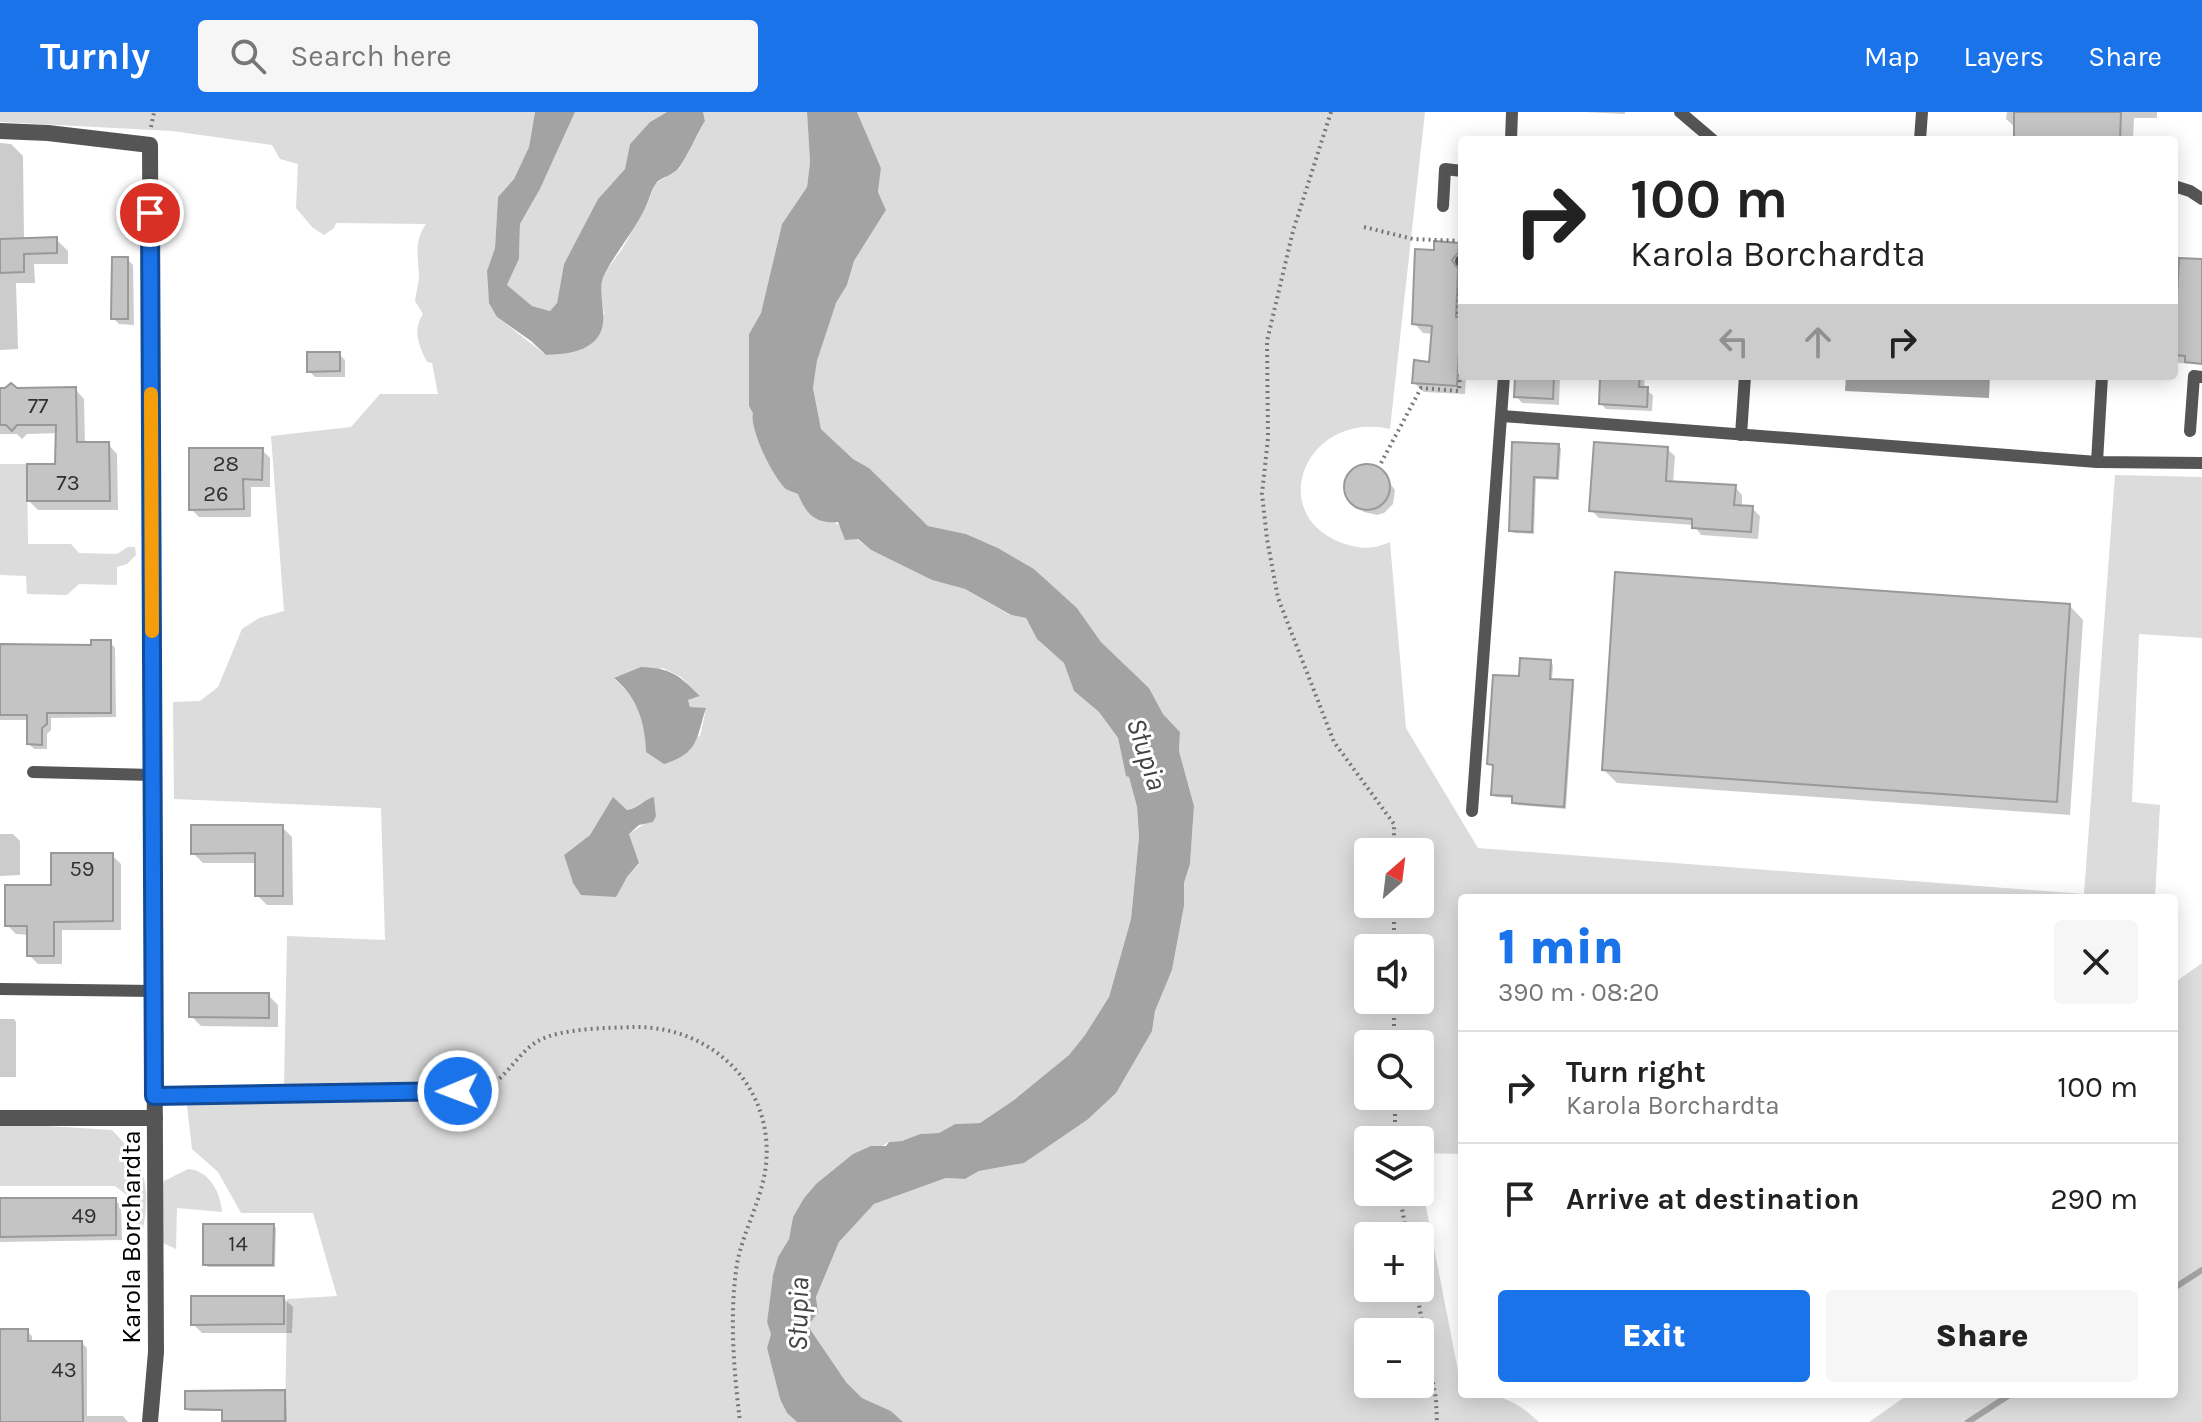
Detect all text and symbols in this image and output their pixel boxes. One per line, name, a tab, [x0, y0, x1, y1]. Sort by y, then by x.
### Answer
search box	[198, 20, 758, 92]
text: Turnly	[40, 34, 150, 79]
icon: search	[226, 34, 270, 78]
text: Search here	[290, 38, 452, 74]
text: Map	[1864, 40, 1919, 73]
text: Layers	[1963, 40, 2044, 73]
text: Share	[2088, 40, 2162, 73]
text: 100 m	[1630, 166, 1788, 231]
icon: right	[1498, 168, 1602, 272]
pin	[116, 179, 184, 247]
icon: arrive	[128, 191, 172, 235]
text: Karola Borchardta	[1630, 233, 1926, 275]
icon: left	[1712, 320, 1756, 364]
icon: ahead	[1796, 320, 1840, 364]
icon: right	[1880, 320, 1924, 364]
house number: 77	[28, 393, 48, 419]
house number: 28	[213, 451, 239, 477]
house number: 73	[56, 470, 80, 496]
house number: 26	[203, 481, 229, 507]
water label: Słupia	[1120, 714, 1174, 794]
north arrow	[1354, 838, 1434, 918]
map controls	[1354, 838, 1434, 1398]
house number: 59	[69, 856, 95, 882]
text: 1 min	[1498, 919, 1624, 975]
button: close	[2054, 920, 2138, 1004]
button: sound	[1354, 934, 1434, 1014]
text: 390 m · 08:20	[1498, 977, 1659, 1008]
button: search	[1354, 1030, 1434, 1110]
position arrow	[416, 1049, 500, 1133]
text: Turn right	[1566, 1054, 1706, 1090]
icon: right	[1498, 1065, 1542, 1109]
text: 100 m	[2057, 1069, 2138, 1105]
text: Karola Borchardta	[1566, 1090, 1780, 1121]
button: layers	[1354, 1126, 1434, 1206]
street label: Karola Borchardta	[116, 1130, 147, 1344]
icon: arrive	[1498, 1177, 1542, 1221]
text: Arrive at destination	[1566, 1181, 1860, 1217]
text: 290 m	[2050, 1181, 2138, 1217]
house number: 49	[71, 1203, 97, 1229]
button: +	[1354, 1222, 1434, 1302]
house number: 14	[228, 1231, 248, 1257]
water label: Słupia	[781, 1277, 815, 1351]
button: Exit	[1498, 1290, 1810, 1382]
button: Share	[1826, 1290, 2138, 1382]
button: −	[1354, 1318, 1434, 1398]
house number: 43	[51, 1357, 77, 1383]

